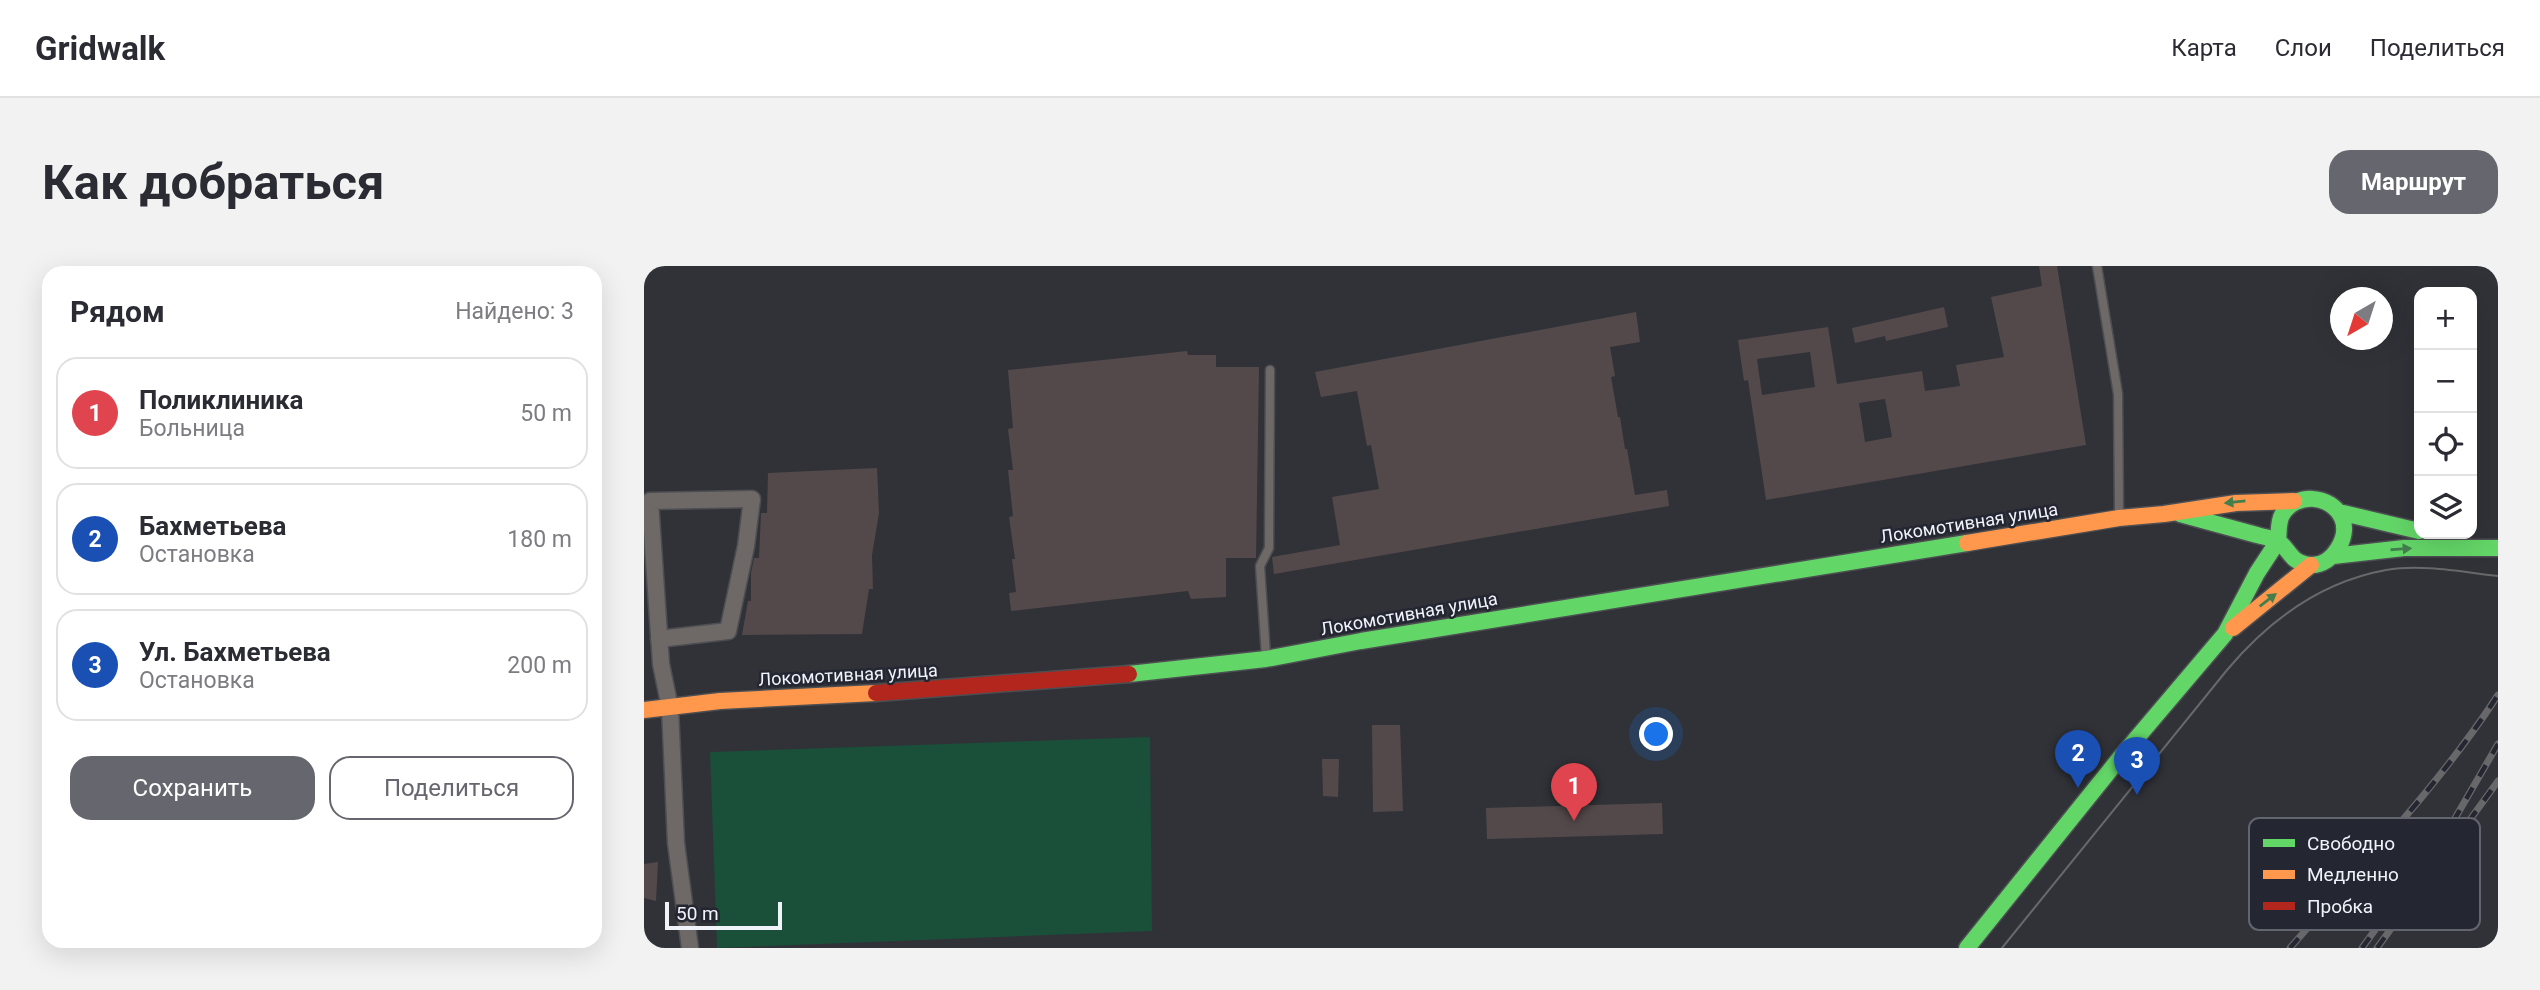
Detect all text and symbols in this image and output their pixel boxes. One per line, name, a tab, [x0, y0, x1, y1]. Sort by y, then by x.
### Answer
text: Gridwalk	[35, 29, 165, 68]
text: Карта	[2171, 34, 2237, 62]
text: Слои	[2275, 34, 2332, 62]
text: Поделиться	[2370, 34, 2505, 62]
button: Маршрут	[2329, 150, 2498, 214]
text: Как добраться	[42, 154, 384, 211]
north arrow	[2330, 287, 2393, 350]
map controls	[2414, 287, 2477, 539]
button: +	[2414, 287, 2477, 350]
text: Рядом	[70, 294, 165, 329]
text: Найдено: 3	[455, 298, 574, 325]
button: −	[2414, 350, 2477, 413]
text: Поликлиника	[139, 385, 303, 415]
text: 1	[88, 400, 102, 427]
text: 50 m	[520, 400, 572, 427]
button: locate	[2414, 413, 2477, 476]
text: Больница	[139, 415, 245, 442]
button: layers	[2414, 476, 2477, 539]
one-way arrow	[2223, 497, 2245, 508]
street label: Локомотивная улица	[1879, 498, 2059, 547]
text: Бахметьева	[139, 511, 287, 541]
text: 2	[88, 526, 102, 553]
text: 180 m	[507, 526, 572, 553]
text: Остановка	[139, 541, 255, 568]
one-way arrow	[2390, 543, 2412, 554]
street label: Локомотивная улица	[1319, 588, 1499, 639]
one-way arrow	[2259, 593, 2277, 608]
text: Ул. Бахметьева	[139, 637, 331, 667]
text: 3	[88, 652, 102, 679]
text: 200 m	[507, 652, 572, 679]
street label: Локомотивная улица	[758, 659, 938, 690]
text: Остановка	[139, 667, 255, 694]
your location	[1639, 717, 1673, 751]
pin: 2	[2055, 730, 2101, 788]
pin: 3	[2114, 737, 2160, 795]
button: Сохранить	[70, 756, 315, 820]
button: Поделиться	[329, 756, 574, 820]
pin: 1	[1551, 763, 1597, 821]
legend	[2249, 818, 2480, 930]
text: Свободно	[2307, 832, 2395, 855]
text: Медленно	[2307, 863, 2399, 886]
text: Пробка	[2307, 895, 2373, 918]
scale bar	[665, 899, 782, 931]
text: 50 m	[676, 902, 719, 925]

